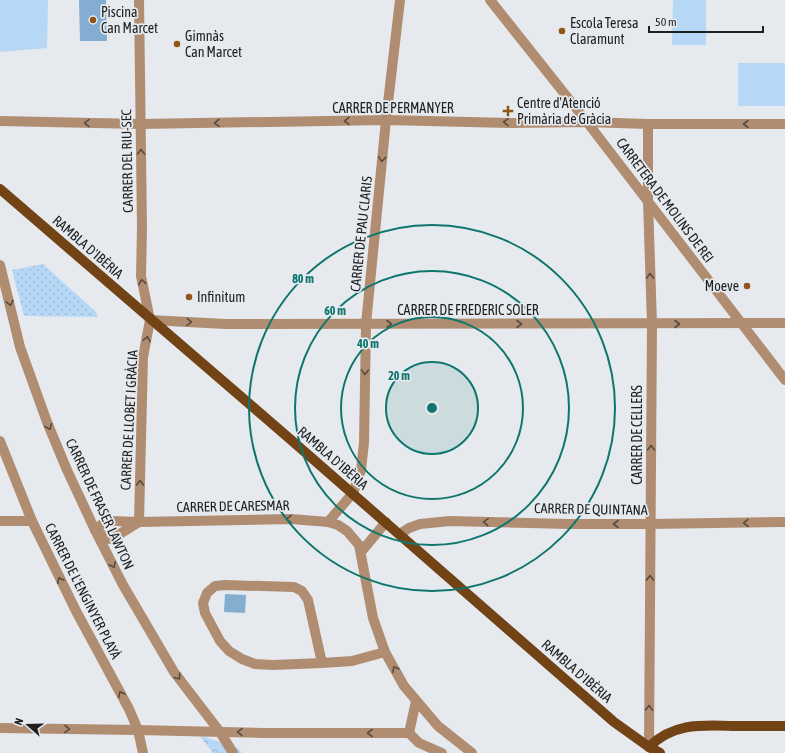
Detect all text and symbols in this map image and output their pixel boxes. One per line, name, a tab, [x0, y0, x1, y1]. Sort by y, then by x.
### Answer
place label: Piscina Can Marcet	[101, 4, 158, 36]
scale bar	[649, 8, 763, 34]
marker: Piscina Can Marcet	[88, 15, 98, 25]
place label: Escola Teresa Claramunt	[570, 15, 638, 47]
text: 50 m	[655, 15, 677, 29]
marker: Escola Teresa Claramunt	[557, 26, 567, 36]
place label: Gimnàs Can Marcet	[185, 28, 242, 60]
marker: Gimnàs Can Marcet	[172, 39, 182, 49]
place label: Centre d'Atenció Primària de Gràcia	[517, 95, 611, 127]
street label: CARRER DE PERMANYER	[332, 100, 454, 116]
marker: Centre d'Atenció Primària de Gràcia	[502, 105, 514, 117]
street label: CARRER DEL RIU-SEC	[118, 108, 136, 213]
one-way arrow	[344, 117, 350, 125]
one-way arrow	[503, 118, 509, 127]
one-way arrow	[84, 119, 90, 127]
one-way arrow	[214, 119, 220, 127]
one-way arrow	[743, 120, 749, 128]
street label: CARRETERA DE MOLINS DE REI	[613, 135, 717, 265]
one-way arrow	[137, 149, 145, 155]
one-way arrow	[378, 156, 387, 162]
street label: CARRER DE PAU CLARIS	[347, 175, 375, 293]
street label: RAMBLA D'IBÈRIA	[50, 212, 126, 282]
text: 80 m	[292, 272, 314, 286]
one-way arrow	[646, 273, 654, 279]
place label: Moeve	[705, 278, 739, 294]
one-way arrow	[138, 279, 147, 285]
marker: Moeve	[742, 281, 752, 291]
place label: Infinitum	[197, 289, 245, 305]
marker: Infinitum	[184, 292, 194, 302]
one-way arrow	[5, 300, 13, 306]
street label: CARRER DE FREDERIC SOLER	[397, 302, 539, 318]
text: 60 m	[324, 304, 346, 318]
one-way arrow	[186, 318, 192, 327]
one-way arrow	[386, 320, 392, 328]
one-way arrow	[516, 320, 522, 328]
one-way arrow	[674, 320, 680, 328]
one-way arrow	[142, 336, 151, 342]
text: 40 m	[356, 337, 379, 351]
street label: CARRER DE LLOBET I GRÀCIA	[117, 349, 141, 491]
one-way arrow	[361, 369, 369, 375]
text: 20 m	[388, 369, 410, 383]
street label: CARRER DE CELLERS	[629, 385, 645, 485]
centre of rings	[425, 401, 439, 415]
one-way arrow	[44, 422, 52, 430]
street label: RAMBLA D'IBÈRIA	[295, 423, 371, 493]
street label: CARRER DE FRASER LAWTON	[63, 436, 137, 572]
one-way arrow	[647, 445, 655, 451]
one-way arrow	[135, 480, 144, 486]
street label: CARRER DE CARESMAR	[176, 497, 290, 515]
street label: CARRER DE QUINTANA	[534, 500, 648, 518]
one-way arrow	[286, 515, 292, 523]
one-way arrow	[483, 517, 489, 526]
one-way arrow	[743, 519, 749, 527]
street label: CARRER DE L'ENGINYER PLAYÀ	[42, 520, 124, 662]
one-way arrow	[613, 520, 619, 528]
one-way arrow	[108, 561, 115, 568]
one-way arrow	[646, 575, 654, 581]
one-way arrow	[57, 576, 65, 584]
street label: RAMBLA D'IBÈRIA	[539, 636, 615, 706]
one-way arrow	[392, 666, 399, 673]
one-way arrow	[174, 673, 181, 680]
one-way arrow	[119, 691, 126, 699]
north arrow	[8, 705, 48, 745]
one-way arrow	[645, 705, 653, 711]
text: N	[12, 716, 25, 727]
one-way arrow	[64, 725, 70, 733]
one-way arrow	[237, 728, 243, 737]
one-way arrow	[367, 729, 373, 737]

